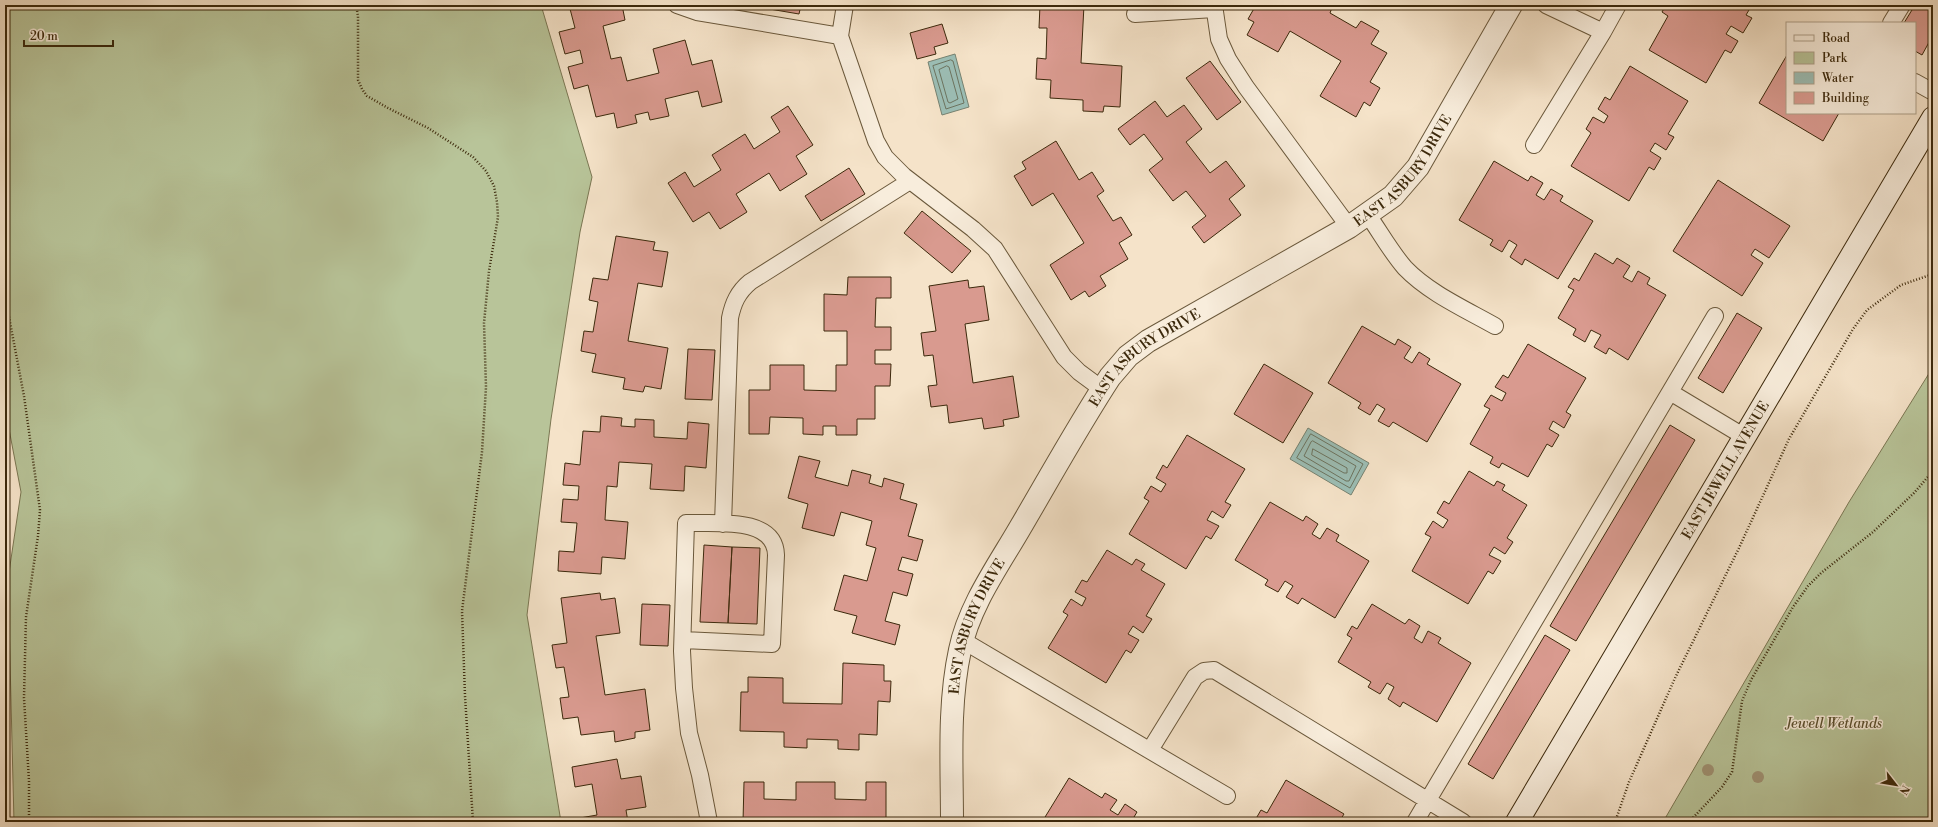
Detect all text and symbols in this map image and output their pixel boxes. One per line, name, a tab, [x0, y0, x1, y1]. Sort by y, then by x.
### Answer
scale bar	[24, 22, 113, 48]
legend	[1786, 22, 1916, 114]
text: 20 m	[30, 29, 58, 44]
text: Road	[1822, 31, 1850, 46]
text: Park	[1822, 51, 1848, 66]
text: Water	[1821, 71, 1854, 86]
text: Building	[1821, 91, 1870, 106]
street label: EAST ASBURY DRIVE	[1350, 112, 1456, 231]
street label: EAST ASBURY DRIVE	[1085, 305, 1204, 410]
street label: EAST JEWELL AVENUE	[1678, 398, 1774, 543]
street label: EAST ASBURY DRIVE	[946, 556, 1010, 695]
park label: Jewell Wetlands	[1784, 715, 1882, 733]
north arrow	[1876, 765, 1916, 805]
text: N	[1895, 782, 1912, 797]

